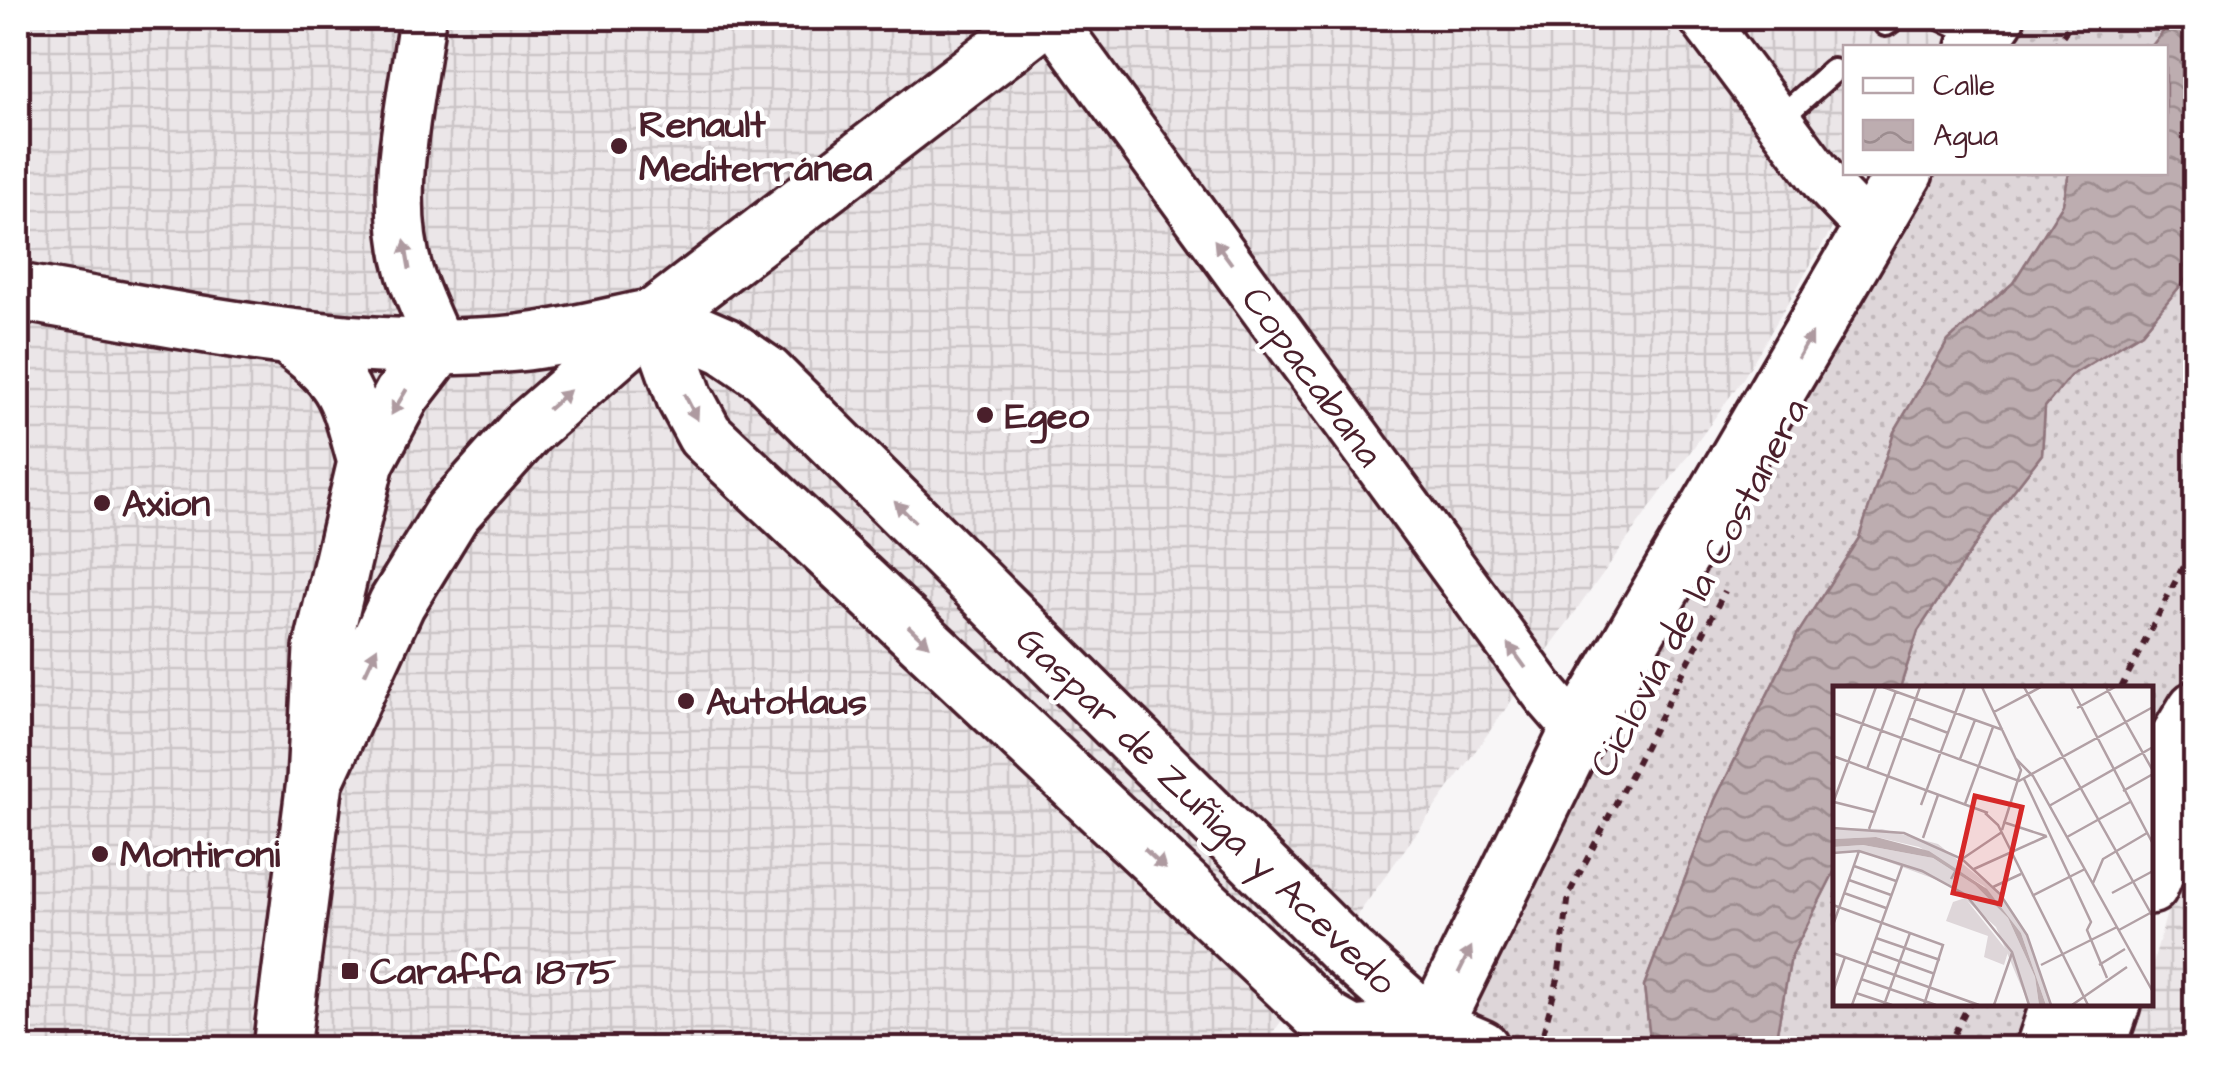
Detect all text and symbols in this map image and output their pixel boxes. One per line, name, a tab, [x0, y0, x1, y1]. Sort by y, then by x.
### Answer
legend	[1843, 45, 2168, 175]
text: Calle	[1933, 65, 1995, 107]
place label: Renault Mediterránea	[639, 100, 873, 196]
text: Agua	[1933, 115, 1998, 158]
marker: Renault Mediterránea	[608, 135, 630, 157]
one-way arrow	[398, 239, 414, 270]
one-way arrow	[1213, 239, 1233, 265]
street label: Copacabana	[1228, 276, 1394, 478]
one-way arrow	[1796, 332, 1813, 360]
one-way arrow	[391, 388, 408, 416]
one-way arrow	[547, 390, 572, 412]
street label: Ciclovía de la Costanera	[1578, 390, 1822, 786]
place label: Egeo	[1005, 391, 1090, 444]
one-way arrow	[682, 393, 699, 422]
marker: Egeo	[974, 404, 996, 426]
place label: Axion	[122, 479, 210, 531]
marker: Axion	[91, 492, 113, 514]
one-way arrow	[893, 501, 917, 524]
street label: Gaspar de Zuñiga y Acevedo	[1003, 615, 1407, 1008]
one-way arrow	[907, 624, 931, 647]
one-way arrow	[1508, 643, 1528, 669]
one-way arrow	[362, 646, 379, 675]
place label: AutoHaus	[706, 677, 867, 729]
inset map	[1833, 686, 2153, 1006]
marker: AutoHaus	[675, 690, 697, 712]
place label: Montironi	[120, 830, 280, 882]
marker: Montironi	[89, 843, 111, 865]
one-way arrow	[1143, 847, 1167, 870]
one-way arrow	[1456, 946, 1473, 975]
place label: Caraffa 1875	[370, 947, 617, 999]
marker: Caraffa 1875	[339, 960, 361, 982]

